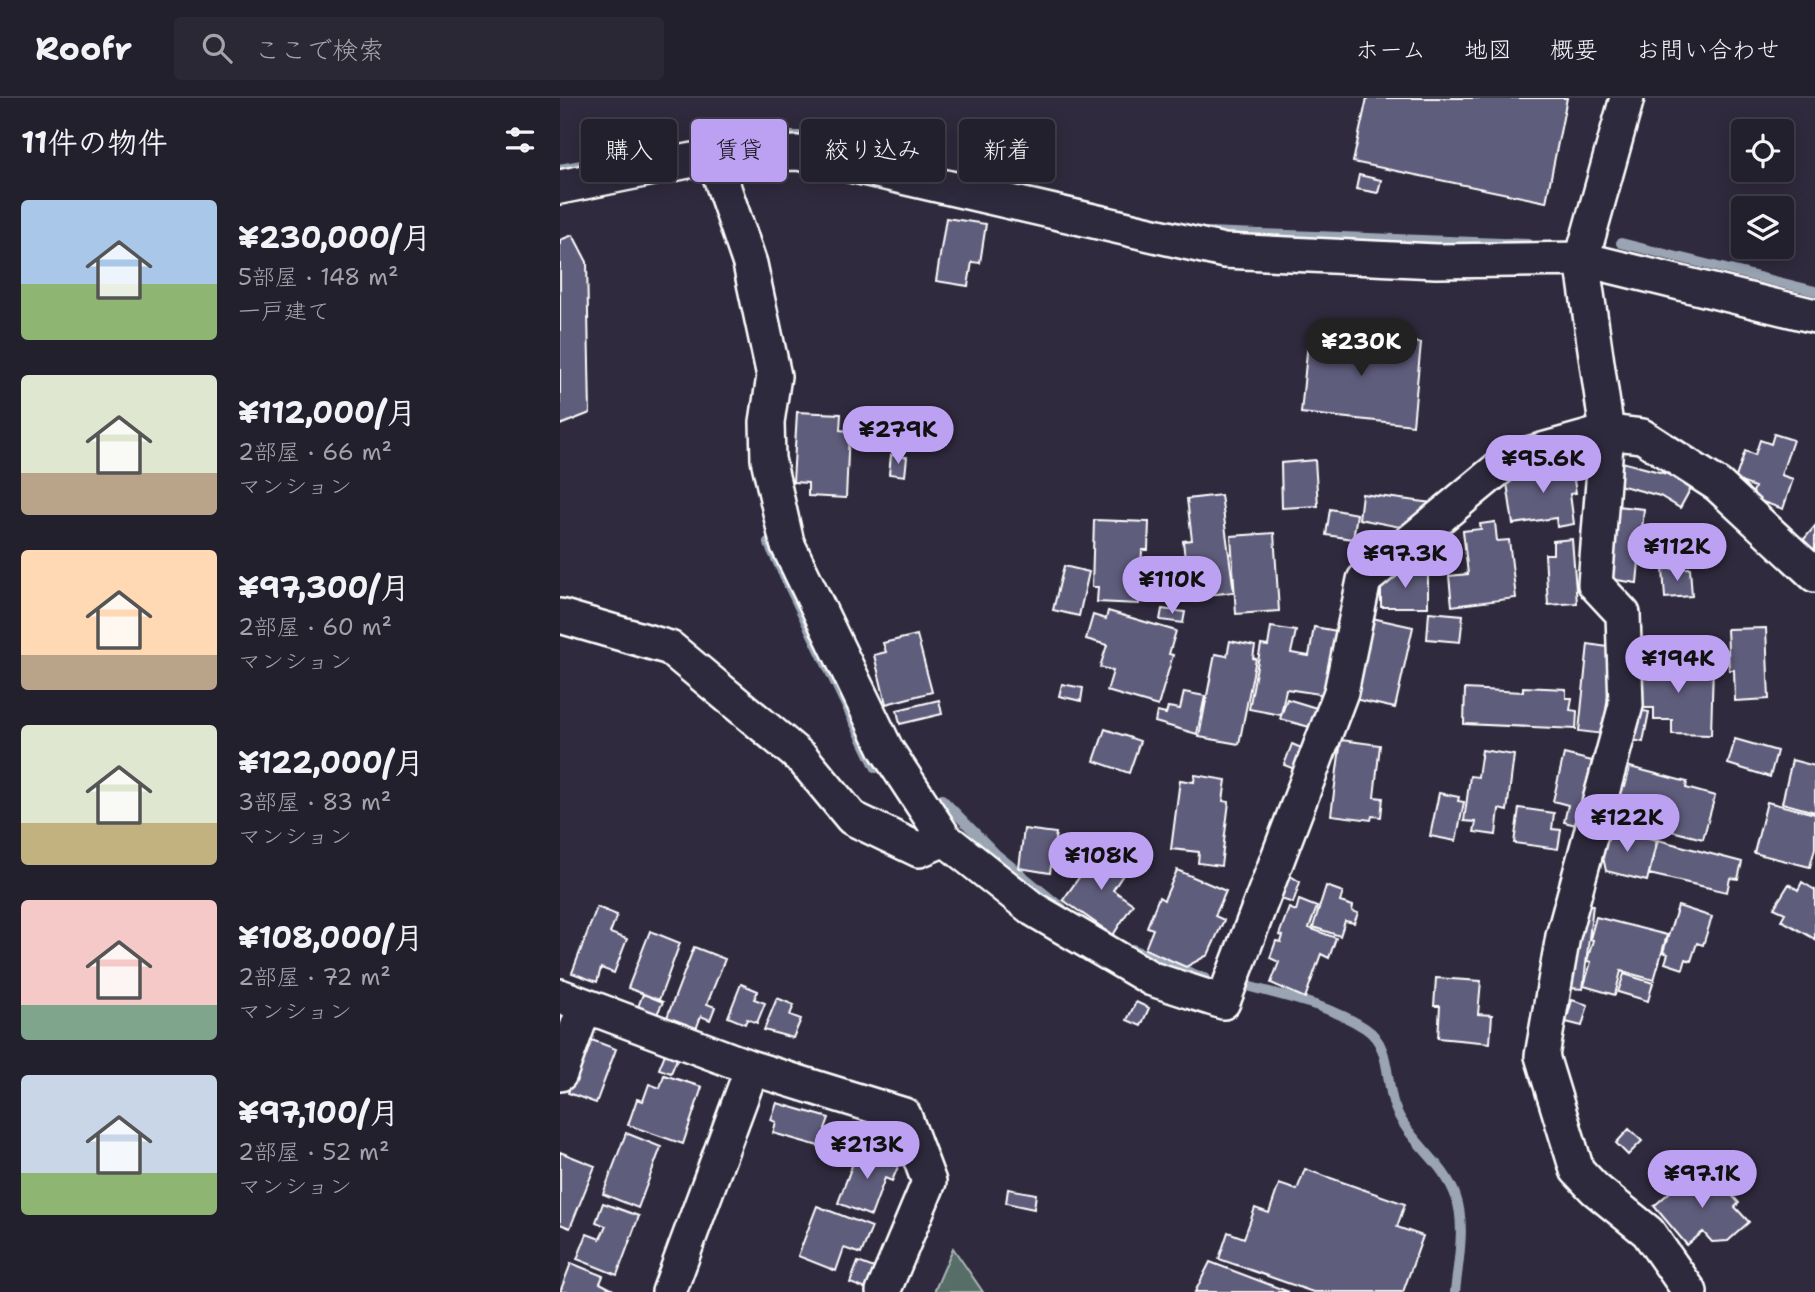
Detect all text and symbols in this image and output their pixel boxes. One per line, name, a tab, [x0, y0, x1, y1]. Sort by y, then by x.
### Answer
search box	[174, 17, 664, 80]
text: Roofr	[35, 26, 132, 71]
icon: search	[198, 29, 236, 67]
text: ここで検索	[254, 32, 384, 67]
text: ホーム	[1355, 34, 1426, 66]
text: 地図	[1464, 34, 1512, 66]
text: 概要	[1550, 34, 1598, 66]
text: お問い合わせ	[1636, 34, 1780, 66]
chip: 購入	[581, 119, 677, 182]
chip: 賃貸	[691, 119, 787, 182]
chip: 絞り込み	[801, 119, 945, 182]
chip: 新着	[959, 119, 1055, 182]
map controls	[1731, 119, 1794, 259]
button: locate	[1731, 119, 1794, 182]
icon: filters	[501, 121, 539, 159]
text: 11件の物件	[21, 122, 168, 163]
button: layers	[1731, 196, 1794, 259]
text: ¥230,000/月	[238, 217, 431, 258]
icon: home	[77, 228, 161, 312]
text: 5部屋 · 148 m²	[238, 262, 399, 292]
text: 一戸建て	[238, 296, 330, 326]
pin: ¥230K	[1312, 318, 1410, 378]
text: ¥230K	[1321, 326, 1401, 356]
text: ¥112,000/月	[238, 392, 416, 433]
icon: home	[77, 403, 161, 487]
pin: ¥279K	[849, 406, 947, 466]
text: ¥279K	[859, 414, 937, 444]
pin: ¥95.6K	[1486, 436, 1600, 495]
text: 2部屋 · 66 m²	[238, 437, 392, 467]
text: ¥95.6K	[1501, 443, 1585, 473]
text: マンション	[238, 471, 352, 501]
pin: ¥112K	[1628, 524, 1726, 583]
pin: ¥97.3K	[1348, 531, 1462, 590]
text: ¥112K	[1643, 531, 1711, 561]
text: ¥97.3K	[1363, 538, 1447, 568]
pin: ¥110K	[1123, 556, 1221, 616]
text: ¥110K	[1138, 564, 1206, 594]
text: ¥97,300/月	[238, 567, 410, 608]
icon: home	[77, 578, 161, 662]
text: 2部屋 · 60 m²	[238, 612, 392, 642]
pin: ¥194K	[1629, 636, 1727, 695]
text: ¥194K	[1641, 643, 1715, 673]
text: マンション	[238, 646, 352, 676]
text: ¥122,000/月	[238, 742, 424, 783]
icon: home	[77, 753, 161, 837]
text: 3部屋 · 83 m²	[238, 787, 391, 817]
pin: ¥122K	[1578, 794, 1676, 854]
text: ¥122K	[1591, 802, 1663, 832]
text: マンション	[238, 821, 352, 851]
pin: ¥108K	[1052, 832, 1150, 892]
text: ¥108K	[1064, 840, 1138, 870]
text: ¥108,000/月	[238, 917, 424, 958]
icon: home	[77, 928, 161, 1012]
text: 2部屋 · 72 m²	[238, 962, 391, 992]
text: マンション	[238, 996, 352, 1026]
text: ¥97,100/月	[238, 1092, 399, 1133]
icon: home	[77, 1103, 161, 1187]
pin: ¥213K	[818, 1122, 916, 1181]
text: ¥213K	[831, 1129, 903, 1159]
text: 2部屋 · 52 m²	[238, 1137, 390, 1167]
pin: ¥97.1K	[1645, 1150, 1759, 1210]
text: ¥97.1K	[1664, 1158, 1740, 1188]
text: マンション	[238, 1171, 352, 1201]

